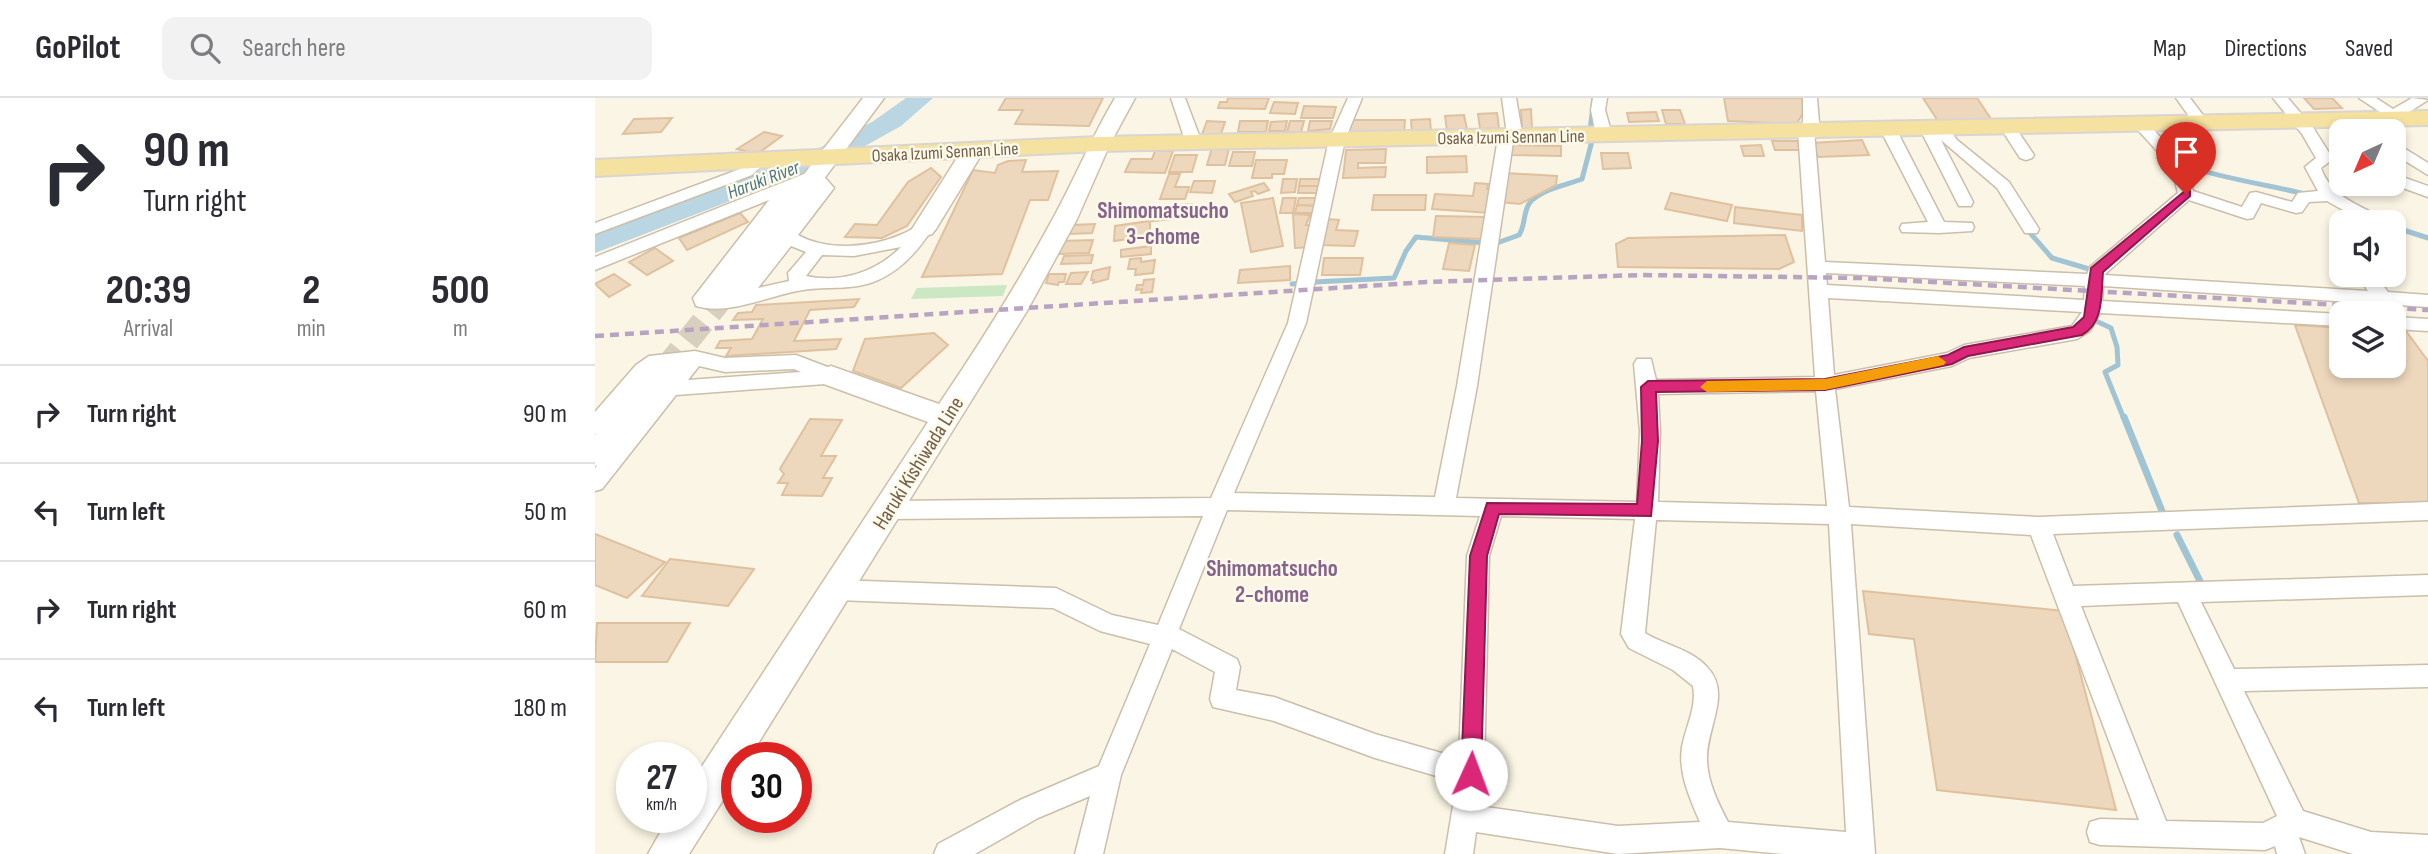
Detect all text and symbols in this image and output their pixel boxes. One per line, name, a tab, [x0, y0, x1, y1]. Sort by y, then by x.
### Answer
search box	[162, 17, 652, 80]
text: GoPilot	[35, 28, 120, 68]
icon: search	[186, 29, 224, 67]
text: Search here	[242, 33, 346, 64]
text: Map	[2153, 34, 2186, 63]
text: Directions	[2224, 34, 2307, 63]
text: Saved	[2345, 34, 2393, 63]
north arrow	[2329, 119, 2406, 196]
map controls	[2329, 119, 2406, 378]
text: 90 m	[143, 122, 230, 181]
pin	[2156, 122, 2216, 194]
icon: right	[28, 126, 119, 217]
street label: Osaka Izumi Sennan Line	[1437, 126, 1585, 149]
icon: arrive	[2167, 133, 2205, 171]
street label: Osaka Izumi Sennan Line	[871, 138, 1019, 167]
water label: Haruki River	[724, 156, 804, 205]
text: Turn right	[143, 182, 247, 221]
district label: Shimomatsucho 3-chome	[1097, 197, 1229, 251]
button: sound	[2329, 210, 2406, 287]
text: 20:39	[105, 265, 191, 316]
text: 2	[302, 265, 320, 316]
text: 500	[431, 265, 490, 316]
button: layers	[2329, 301, 2406, 378]
text: Arrival	[124, 315, 173, 343]
text: min	[297, 315, 326, 343]
text: m	[453, 315, 468, 343]
street label: Haruki Kishiwada Line	[868, 392, 969, 534]
icon: right	[28, 395, 66, 433]
text: Turn right	[87, 399, 176, 430]
text: 90 m	[523, 399, 567, 430]
icon: left	[28, 493, 66, 531]
text: Turn left	[87, 497, 165, 528]
text: 50 m	[524, 497, 567, 528]
district label: Shimomatsucho 2-chome	[1206, 555, 1338, 609]
icon: right	[28, 591, 66, 629]
text: Turn right	[87, 595, 176, 626]
text: 60 m	[523, 595, 567, 626]
icon: left	[28, 689, 66, 727]
text: Turn left	[87, 693, 165, 724]
text: 180 m	[514, 693, 567, 724]
position arrow	[1434, 737, 1508, 811]
speed limit sign: 30	[721, 742, 812, 833]
text: 27	[646, 757, 677, 800]
text: km/h	[646, 794, 677, 815]

